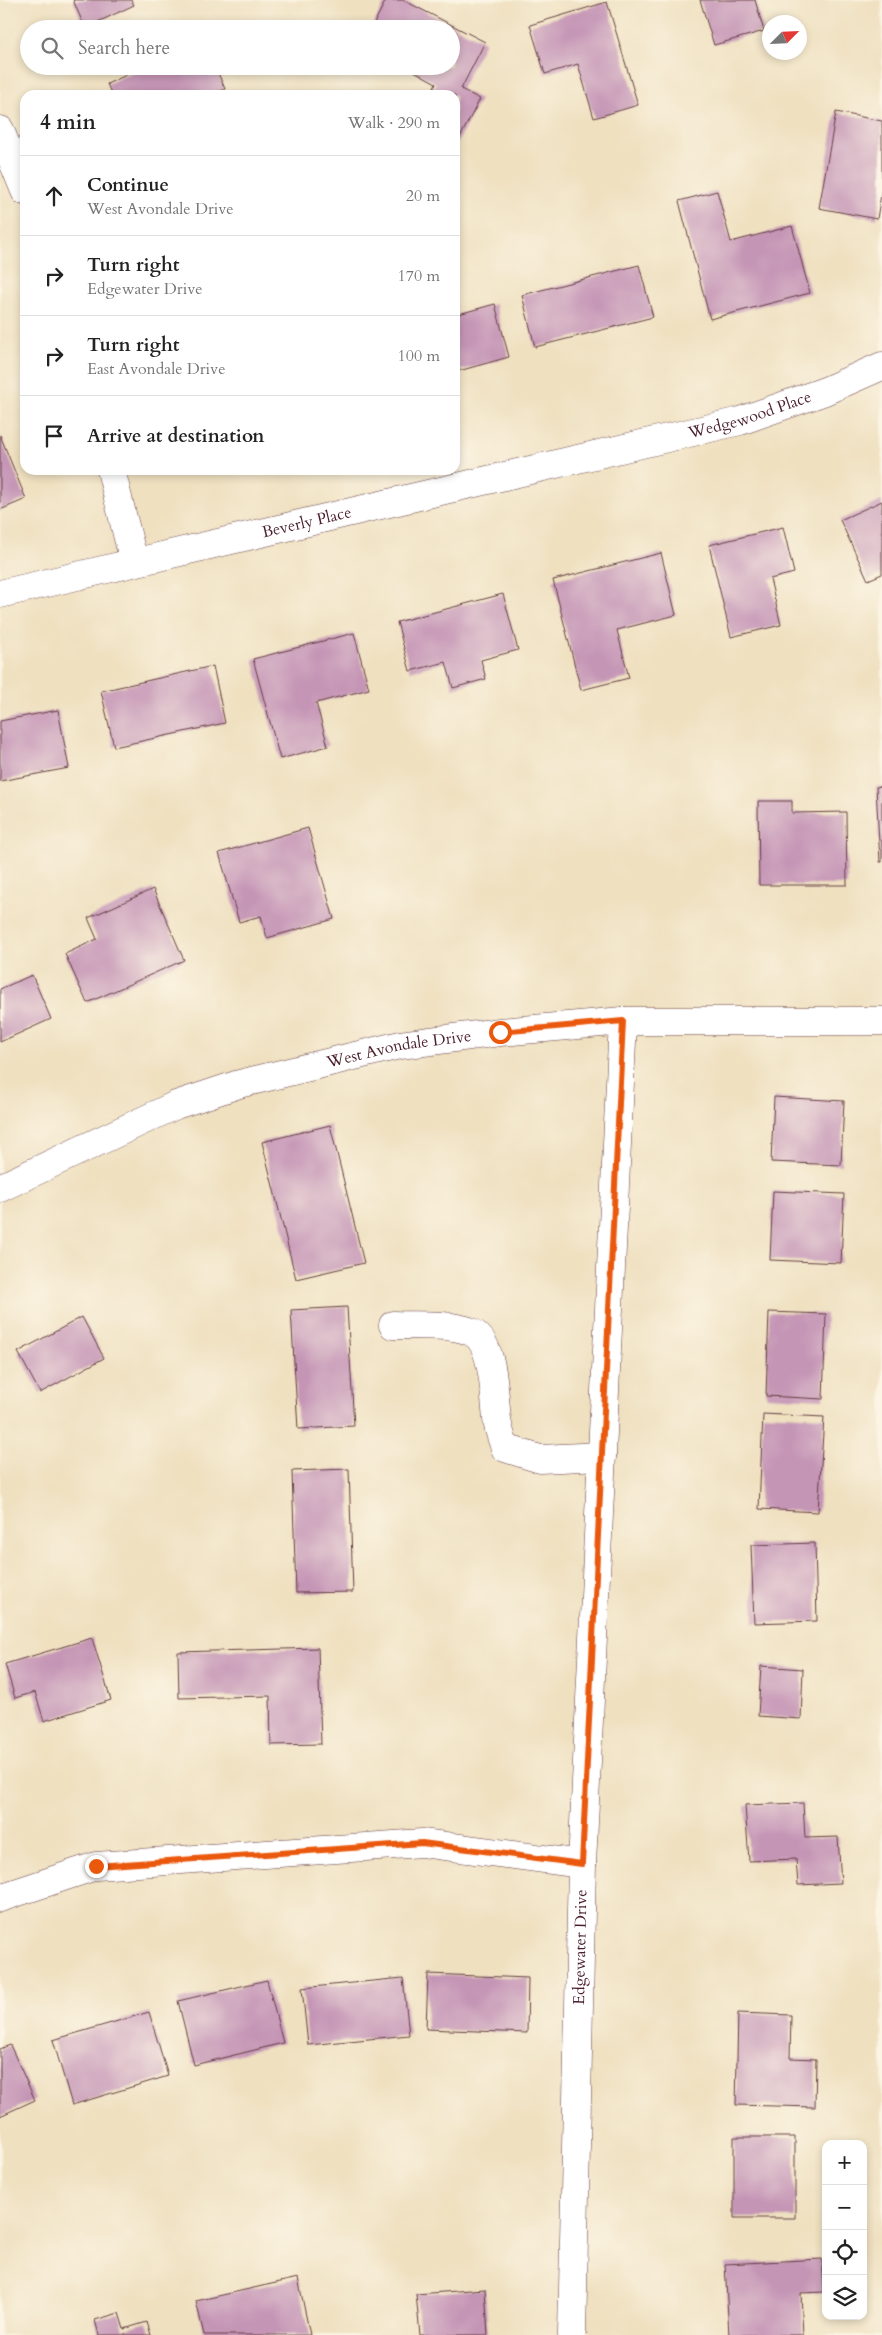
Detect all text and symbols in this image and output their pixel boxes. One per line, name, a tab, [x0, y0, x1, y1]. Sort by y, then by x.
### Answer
north arrow	[762, 15, 807, 60]
search box	[20, 20, 460, 75]
icon: search	[38, 34, 66, 62]
text: Search here	[78, 35, 170, 61]
text: 4 min	[40, 108, 96, 137]
text: Walk · 290 m	[348, 112, 440, 134]
text: Continue	[87, 172, 169, 198]
icon: ahead	[40, 182, 68, 210]
text: 20 m	[406, 185, 440, 207]
text: West Avondale Drive	[87, 198, 234, 220]
text: Turn right	[87, 252, 179, 278]
icon: right	[40, 262, 68, 290]
text: 170 m	[398, 265, 440, 287]
text: Edgewater Drive	[87, 278, 203, 300]
text: Turn right	[87, 332, 179, 358]
icon: right	[40, 342, 68, 370]
text: 100 m	[398, 345, 440, 367]
text: East Avondale Drive	[87, 358, 225, 380]
street label: Wedgewood Place	[685, 386, 814, 444]
icon: arrive	[40, 422, 68, 450]
text: Arrive at destination	[87, 423, 264, 449]
street label: Beverly Place	[260, 501, 354, 543]
route start	[489, 1021, 512, 1044]
street label: West Avondale Drive	[324, 1025, 473, 1074]
route end	[85, 1855, 108, 1878]
street label: Edgewater Drive	[568, 1889, 592, 2005]
map controls	[822, 2140, 867, 2320]
button: +	[822, 2140, 867, 2185]
button: −	[822, 2185, 867, 2230]
button: locate	[822, 2230, 867, 2275]
button: layers	[822, 2275, 867, 2320]

